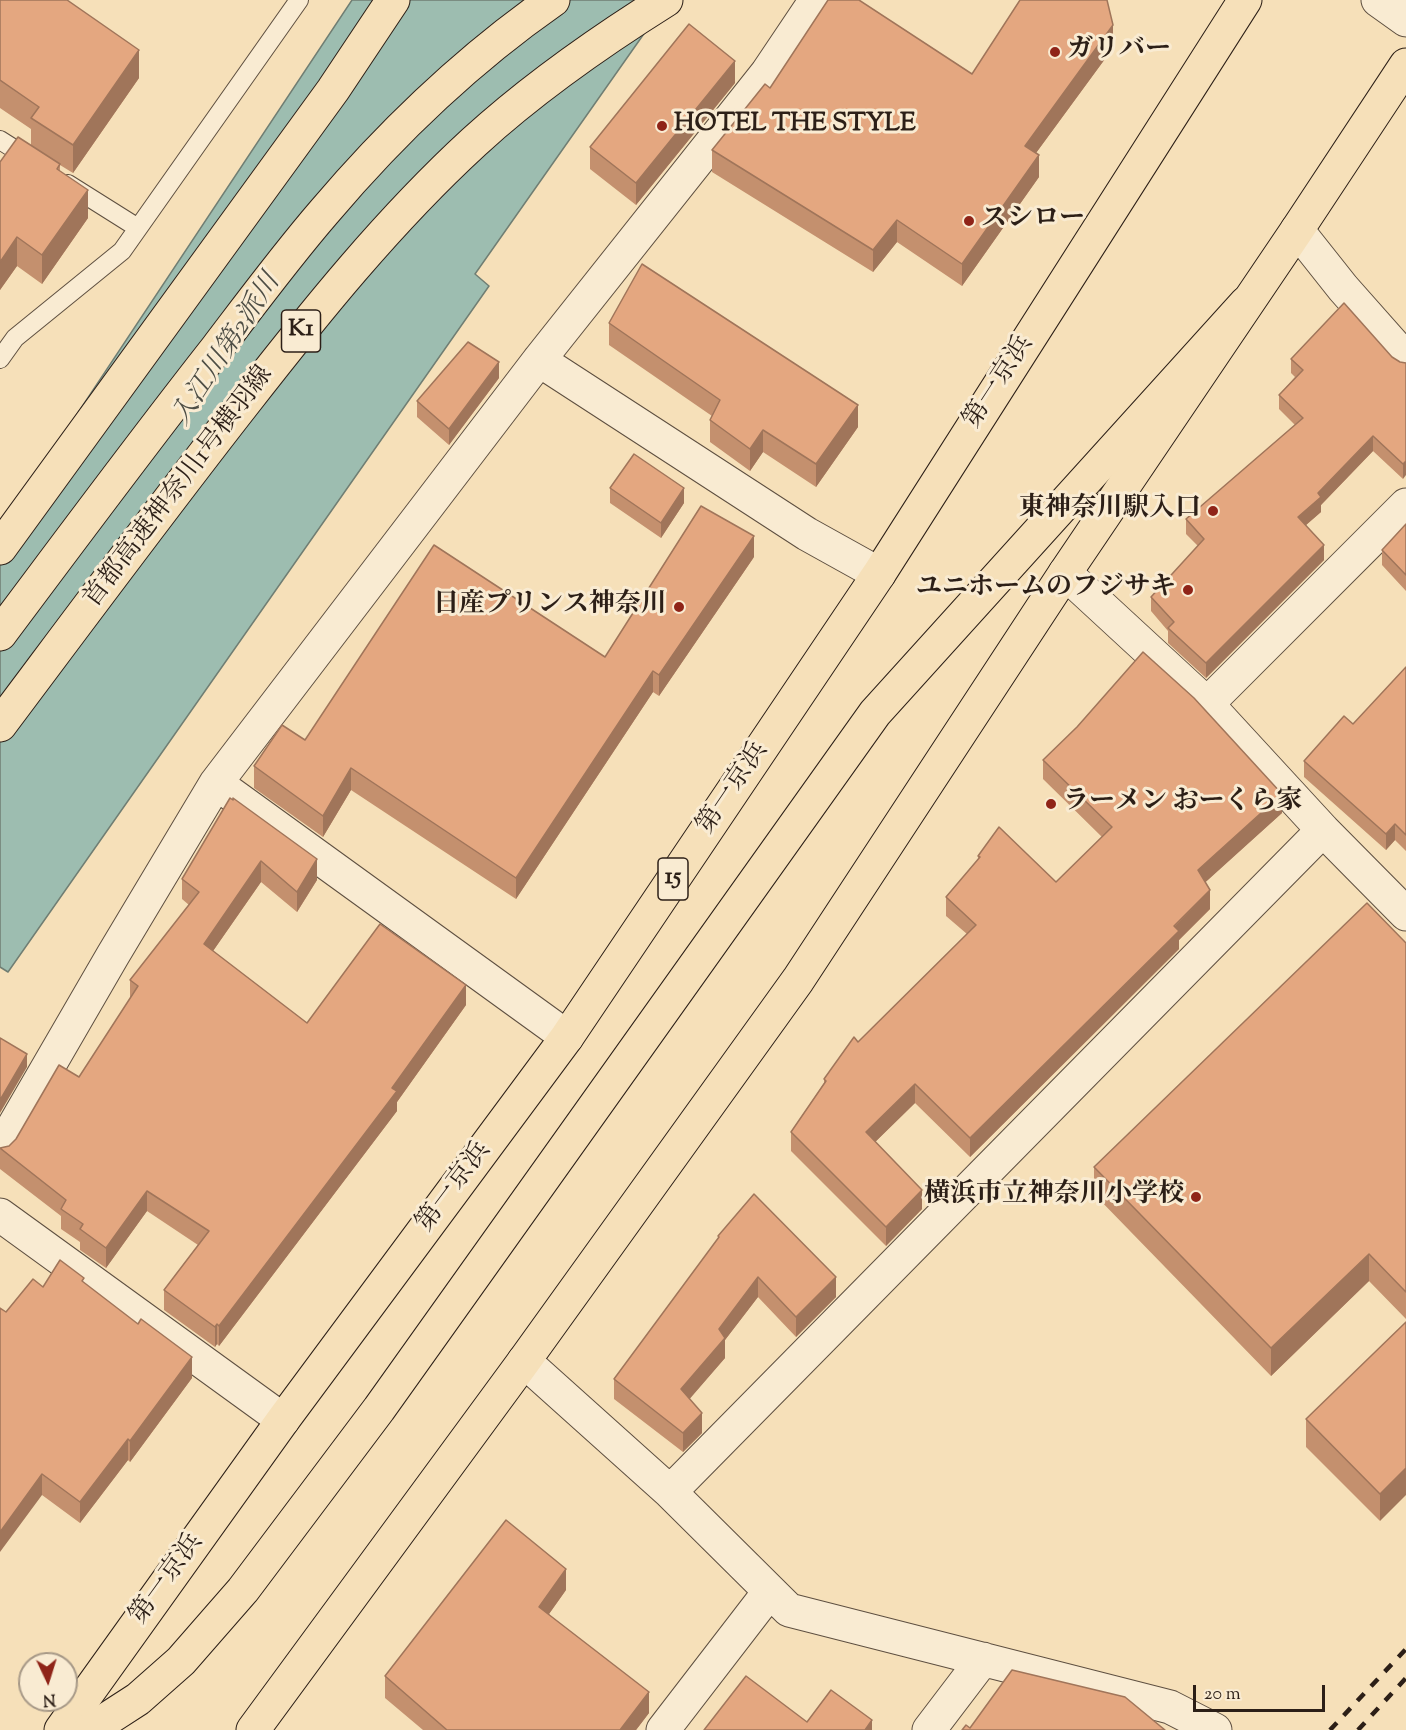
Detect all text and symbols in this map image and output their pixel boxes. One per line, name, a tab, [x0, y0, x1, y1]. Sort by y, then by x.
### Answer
place label: ガリバー	[1067, 36, 1171, 68]
marker: ガリバー	[1048, 45, 1062, 59]
place label: HOTEL THE STYLE	[674, 110, 916, 142]
marker: HOTEL THE STYLE	[655, 119, 669, 133]
place label: スシロー	[981, 205, 1085, 237]
marker: スシロー	[962, 214, 976, 228]
water label: 入江川第2派川	[167, 269, 289, 433]
road number: K1	[282, 310, 320, 352]
street label: 第一京浜	[959, 331, 1041, 435]
street label: 首都高速神奈川1号横羽線	[79, 361, 281, 615]
place label: 東神奈川駅入口	[1019, 495, 1201, 527]
marker: 東神奈川駅入口	[1206, 504, 1220, 518]
place label: ユニホームのフジサキ	[916, 574, 1176, 606]
marker: ユニホームのフジサキ	[1181, 583, 1195, 597]
place label: 日産プリンス神奈川	[433, 591, 667, 623]
marker: 日産プリンス神奈川	[672, 600, 686, 614]
street label: 第一京浜	[692, 737, 776, 841]
place label: ラーメン おーくら家	[1063, 788, 1303, 820]
marker: ラーメン おーくら家	[1044, 797, 1058, 811]
road number: 15	[658, 858, 688, 900]
street label: 第一京浜	[411, 1137, 499, 1239]
place label: 横浜市立神奈川小学校	[924, 1181, 1184, 1213]
marker: 横浜市立神奈川小学校	[1189, 1190, 1203, 1204]
street label: 第一京浜	[125, 1529, 211, 1631]
north arrow	[18, 1652, 78, 1712]
scale bar	[1196, 1673, 1328, 1711]
text: 20 m	[1204, 1682, 1241, 1708]
text: N	[42, 1687, 56, 1710]

